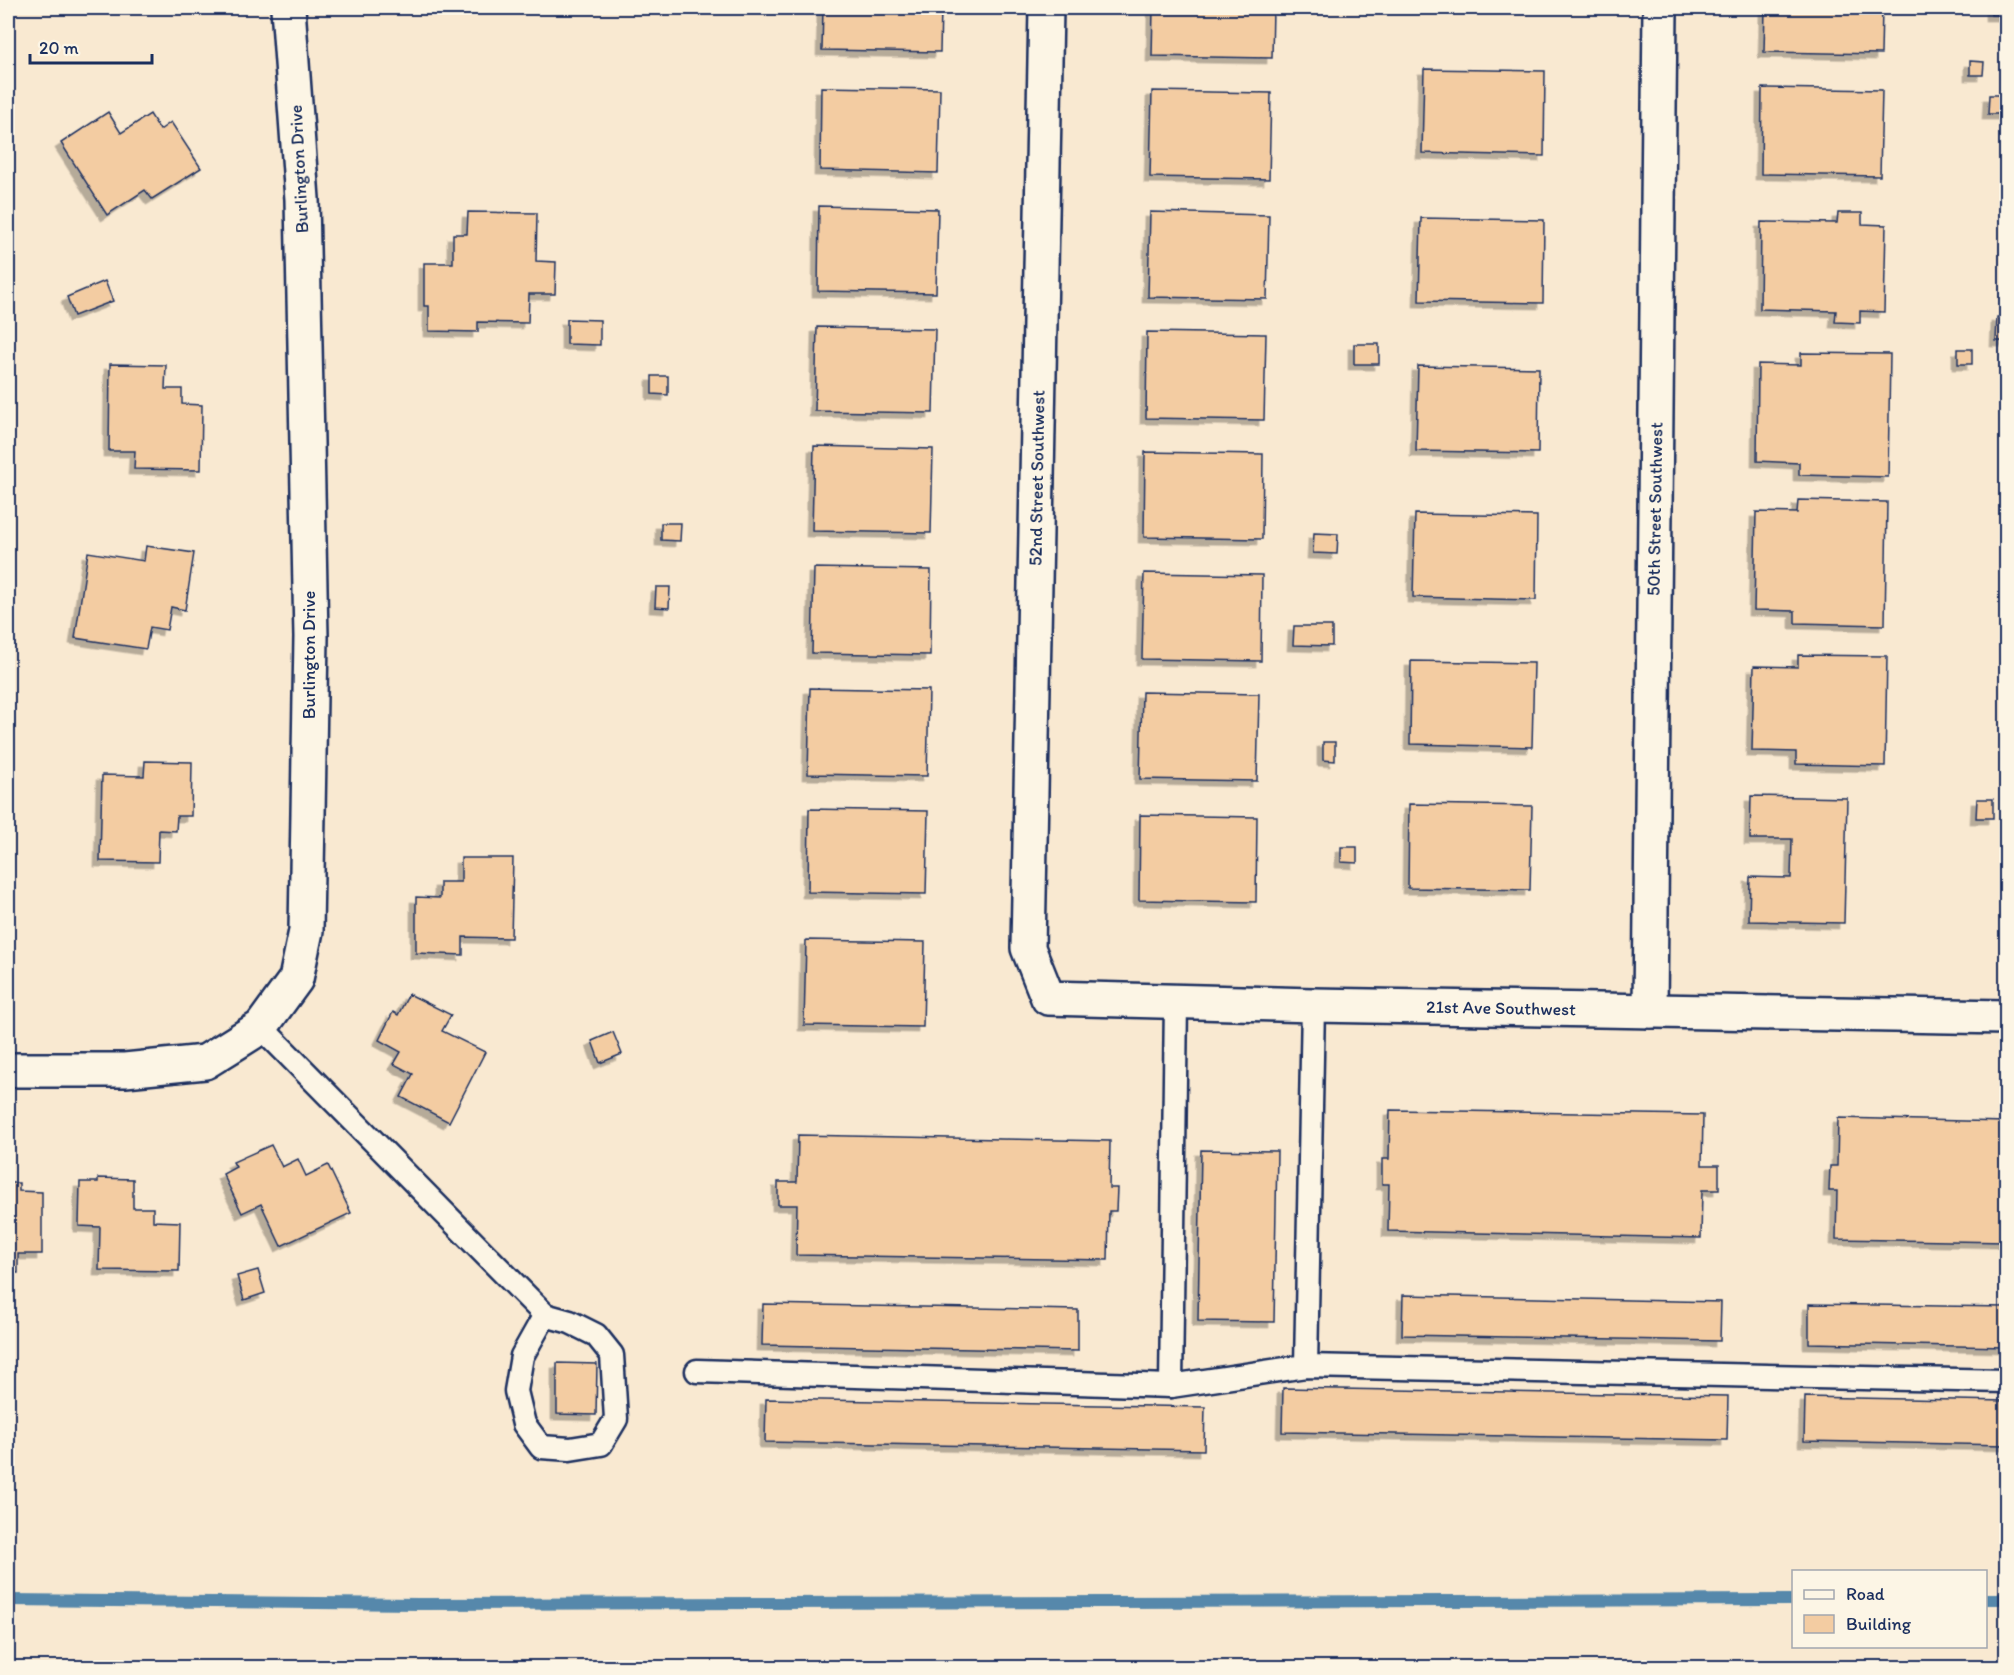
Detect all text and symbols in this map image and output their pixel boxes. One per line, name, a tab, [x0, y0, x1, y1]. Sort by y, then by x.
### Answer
scale bar	[30, 27, 152, 65]
text: 20 m	[39, 37, 79, 59]
street label: Burlington Drive	[285, 104, 313, 234]
street label: 52nd Street Southwest	[1024, 390, 1050, 566]
street label: 50th Street Southwest	[1642, 422, 1668, 596]
street label: Burlington Drive	[298, 591, 320, 719]
street label: 21st Ave Southwest	[1426, 996, 1576, 1020]
legend	[1792, 1570, 1987, 1648]
text: Road	[1846, 1583, 1885, 1605]
text: Building	[1846, 1613, 1912, 1635]

